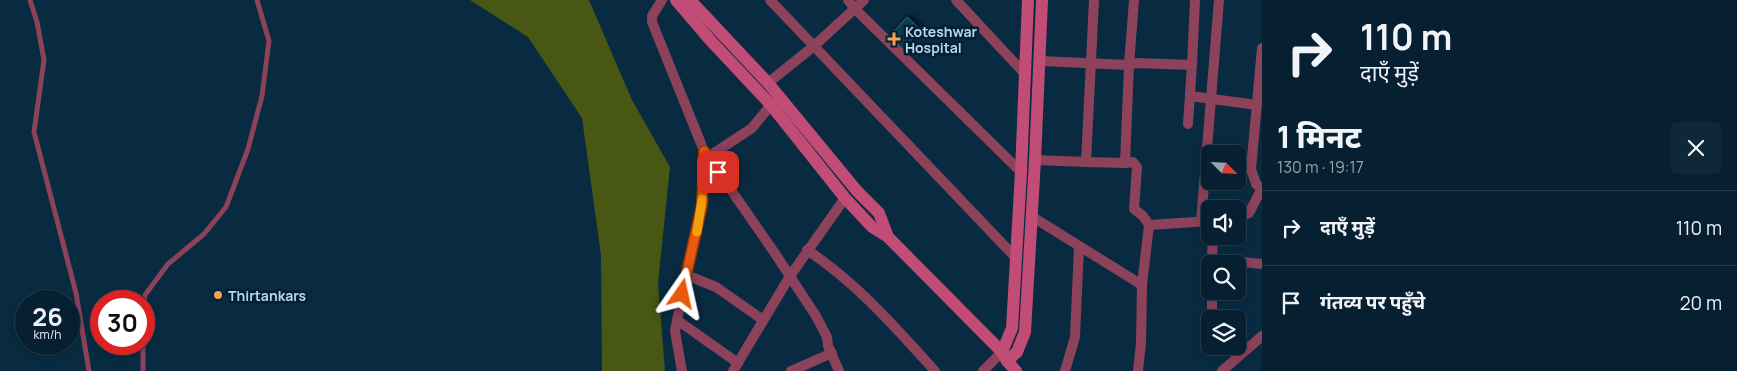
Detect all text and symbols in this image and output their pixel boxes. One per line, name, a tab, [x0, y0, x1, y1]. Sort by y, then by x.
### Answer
text: 110 m	[1360, 13, 1452, 61]
icon: right	[1277, 20, 1342, 85]
place label: Koteshwar Hospital	[905, 22, 977, 57]
marker: Koteshwar Hospital	[887, 32, 901, 46]
text: दाएँ मुड़ें	[1360, 58, 1419, 88]
text: 1 मिनट	[1277, 116, 1361, 157]
button: close	[1670, 122, 1722, 174]
north arrow	[1201, 145, 1246, 190]
map controls	[1201, 145, 1246, 355]
pin	[697, 151, 739, 193]
text: 130 m · 19:17	[1277, 156, 1364, 178]
icon: arrive	[704, 158, 732, 186]
button: sound	[1201, 200, 1246, 245]
icon: right	[1277, 214, 1305, 242]
text: दाएँ मुड़ें	[1320, 214, 1375, 240]
text: 110 m	[1676, 215, 1722, 241]
button: search	[1201, 255, 1246, 300]
position arrow	[655, 267, 707, 319]
place label: Thirtankars	[228, 286, 307, 305]
marker: Thirtankars	[212, 289, 224, 301]
icon: arrive	[1277, 289, 1305, 317]
text: गंतव्य पर पहुँचे	[1320, 289, 1425, 315]
speed limit sign: 30	[90, 290, 155, 355]
text: 20 m	[1680, 290, 1722, 316]
text: 26	[32, 299, 63, 334]
button: layers	[1201, 310, 1246, 355]
text: km/h	[34, 326, 61, 343]

